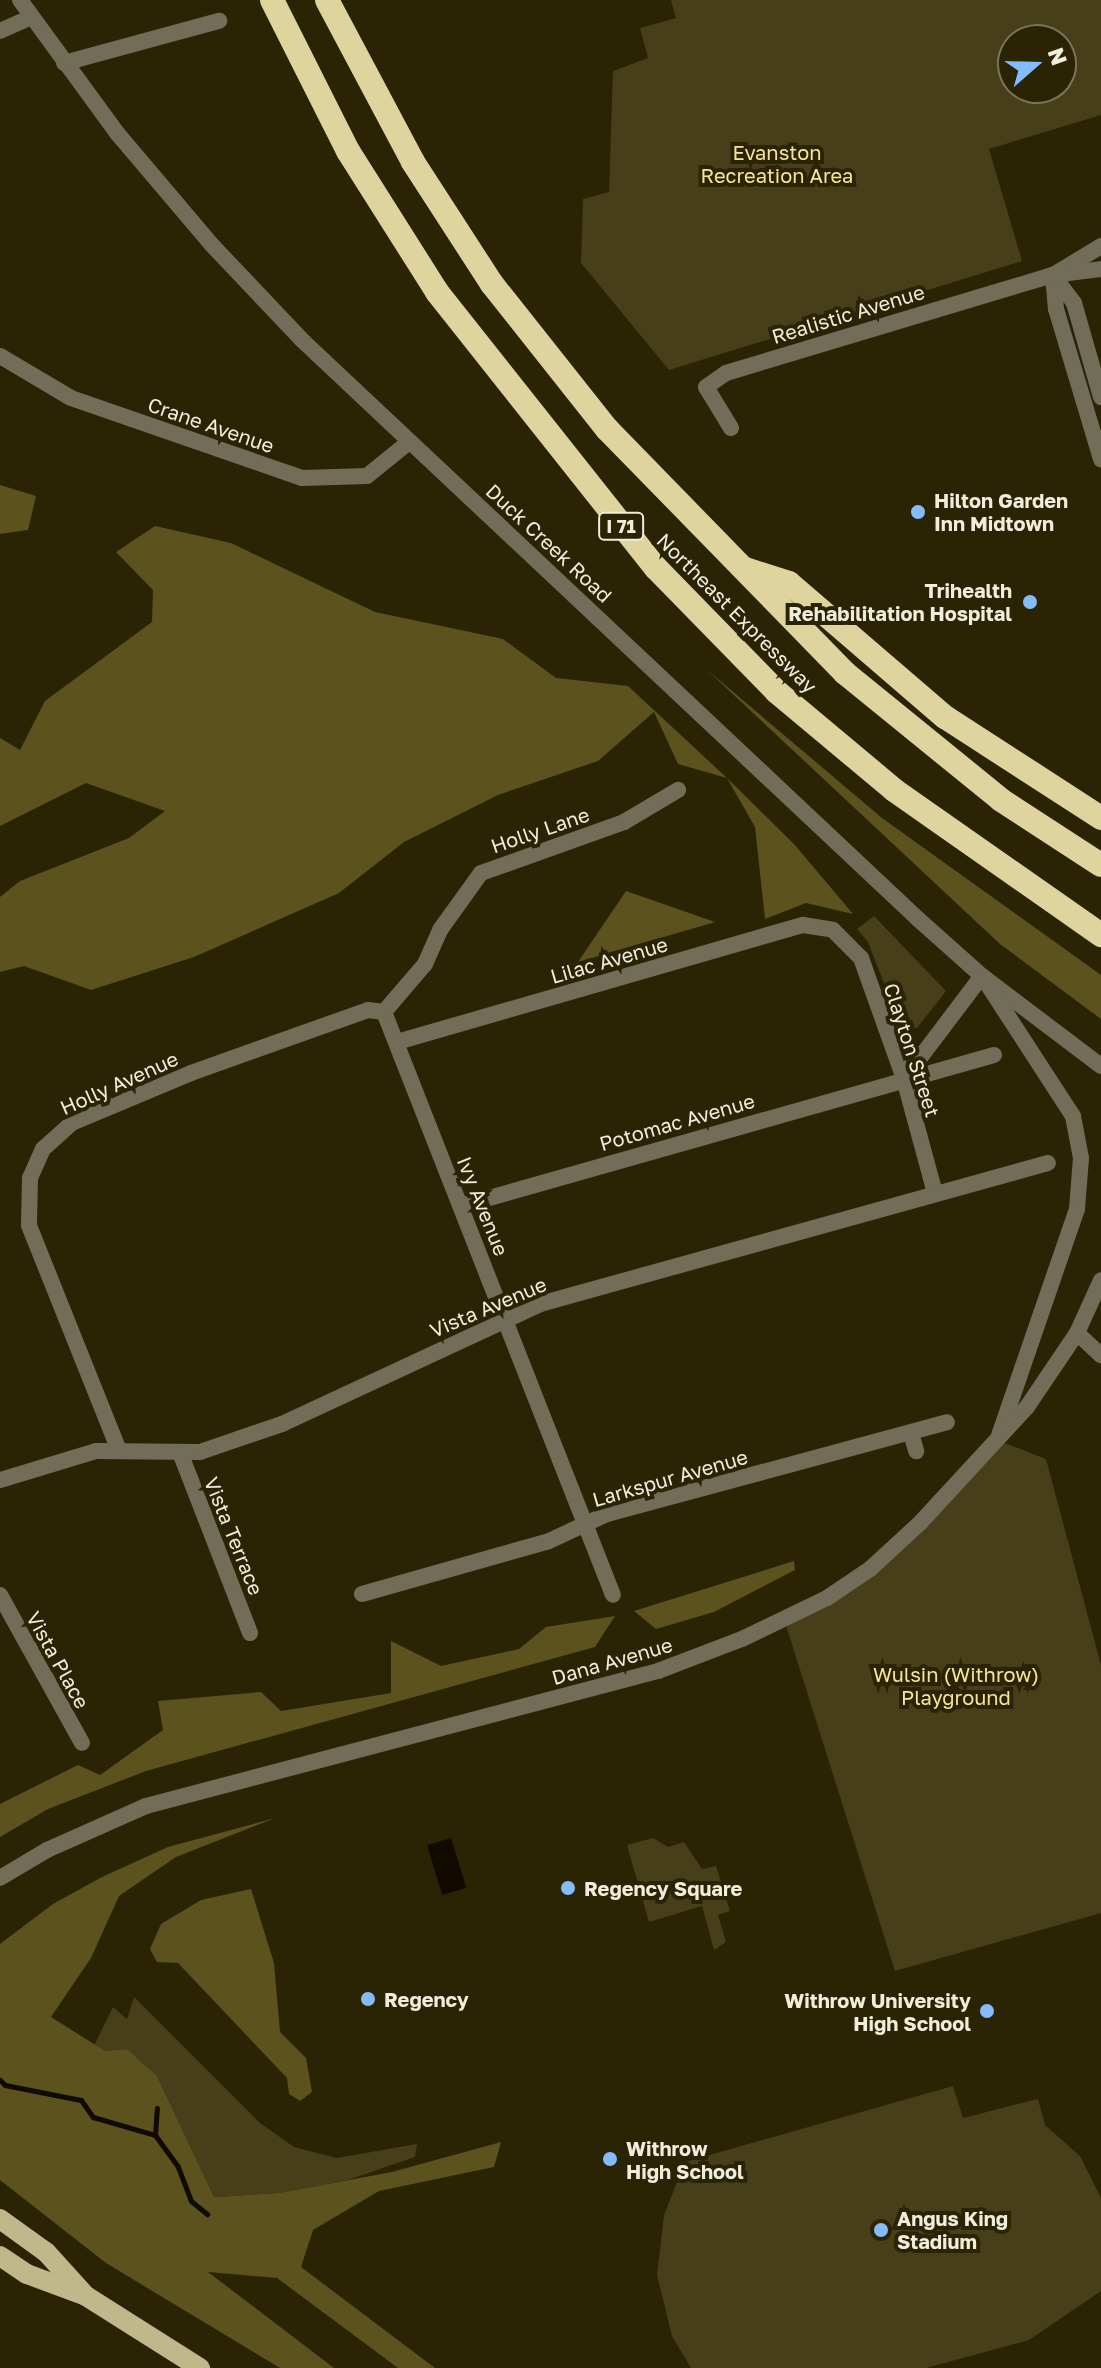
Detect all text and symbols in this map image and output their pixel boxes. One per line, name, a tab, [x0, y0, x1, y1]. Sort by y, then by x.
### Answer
north arrow	[997, 24, 1077, 104]
text: N	[1043, 44, 1074, 69]
park label: Evanston Recreation Area	[701, 140, 853, 187]
street label: Realistic Avenue	[769, 279, 927, 349]
street label: Crane Avenue	[145, 392, 277, 458]
street label: Duck Creek Road	[481, 479, 617, 607]
place label: Hilton Garden Inn Midtown	[934, 488, 1068, 535]
marker: Hilton Garden Inn Midtown	[909, 503, 927, 521]
road number: I 71	[597, 512, 645, 540]
street label: Northeast Expressway	[652, 528, 822, 698]
place label: Trihealth Rehabilitation Hospital	[788, 578, 1012, 625]
marker: Trihealth Rehabilitation Hospital	[1019, 591, 1041, 613]
street label: Holly Lane	[488, 802, 592, 858]
street label: Lilac Avenue	[548, 932, 670, 988]
street label: Clayton Street	[879, 980, 945, 1120]
street label: Holly Avenue	[56, 1046, 182, 1120]
street label: Potomac Avenue	[597, 1088, 757, 1156]
street label: Ivy Avenue	[452, 1153, 514, 1259]
street label: Vista Avenue	[426, 1272, 550, 1342]
street label: Larkspur Avenue	[590, 1444, 750, 1512]
street label: Vista Terrace	[199, 1474, 269, 1598]
street label: Vista Place	[22, 1607, 94, 1713]
street label: Dana Avenue	[549, 1632, 675, 1690]
park label: Wulsin (Withrow) Playground	[873, 1663, 1039, 1710]
place label: Regency Square	[584, 1876, 742, 1900]
marker: Regency Square	[559, 1879, 577, 1897]
place label: Regency	[384, 1987, 469, 2011]
place label: Withrow University High School	[784, 1988, 971, 2035]
marker: Regency	[359, 1990, 377, 2008]
marker: Withrow University High School	[978, 2002, 996, 2020]
place label: Withrow High School	[626, 2136, 744, 2183]
marker: Withrow High School	[601, 2150, 619, 2168]
place label: Angus King Stadium	[897, 2206, 1008, 2253]
marker: Angus King Stadium	[872, 2221, 890, 2239]

